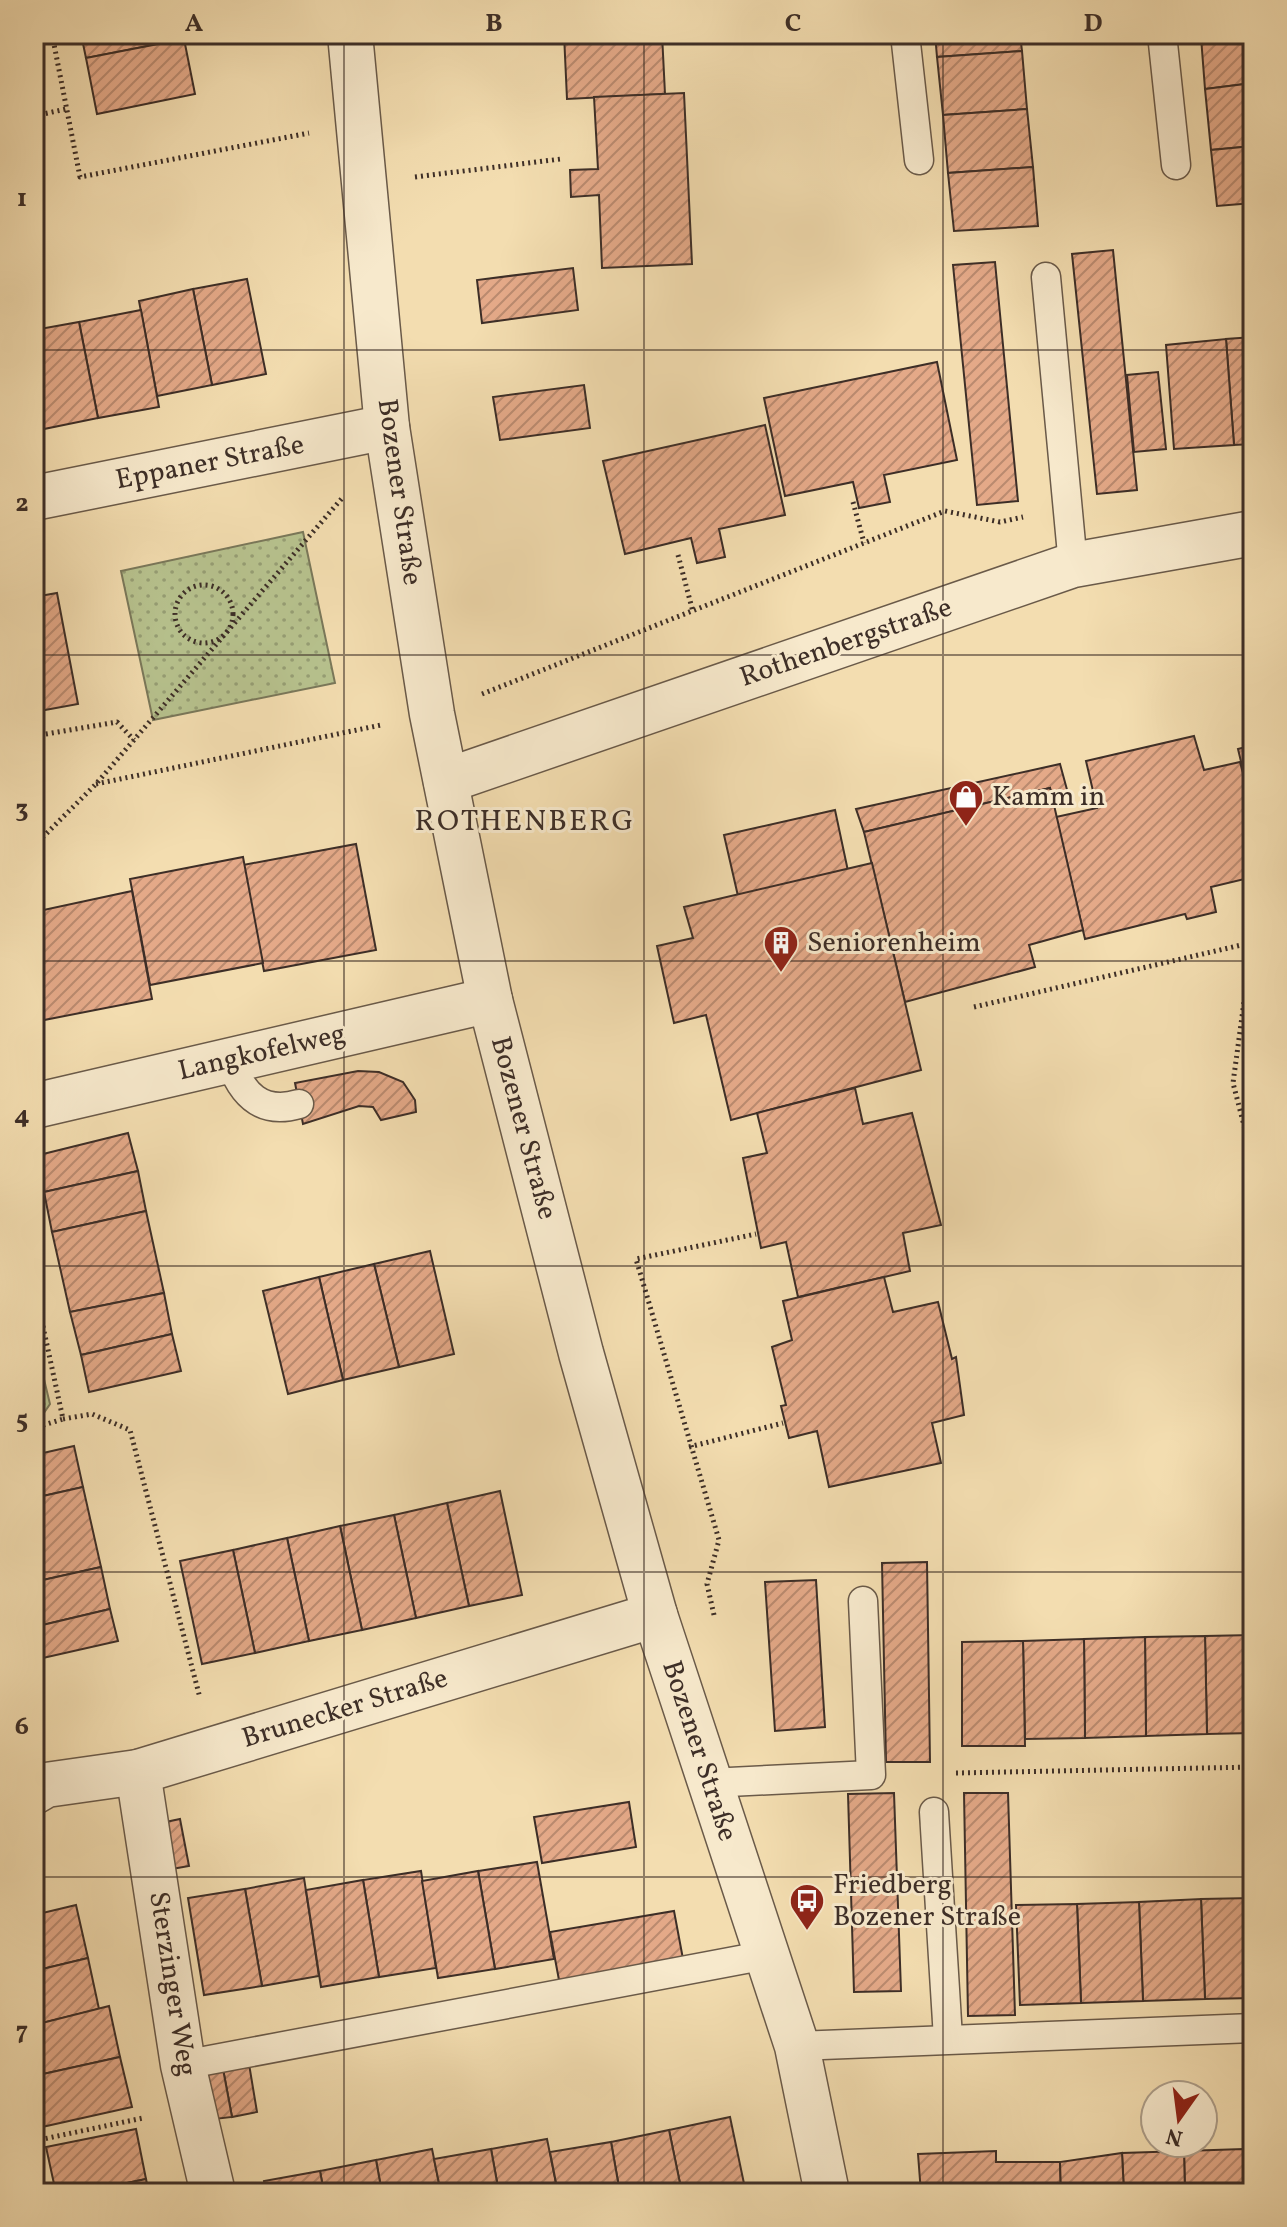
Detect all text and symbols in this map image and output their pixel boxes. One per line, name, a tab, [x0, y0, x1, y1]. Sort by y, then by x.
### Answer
text: A	[185, 6, 204, 42]
text: B	[485, 6, 503, 42]
text: C	[785, 6, 801, 42]
text: D	[1083, 6, 1103, 42]
text: 1	[17, 181, 27, 217]
street label: Bozener Straße	[367, 396, 431, 588]
street label: Eppaner Straße	[112, 426, 308, 500]
text: 2	[15, 486, 29, 522]
street label: Rothenbergstraße	[735, 588, 957, 698]
shop icon: Kamm in	[947, 778, 985, 828]
place label: Kamm in	[992, 778, 1105, 817]
text: 3	[15, 792, 29, 828]
district label: ROTHENBERG	[415, 801, 636, 843]
building icon: Seniorenheim	[762, 924, 800, 974]
place label: Seniorenheim	[807, 924, 981, 963]
street label: Langkofelweg	[175, 1015, 349, 1091]
street label: Bozener Straße	[480, 1032, 566, 1224]
text: 4	[14, 1098, 30, 1134]
text: 5	[16, 1403, 28, 1439]
street label: Bozener Straße	[651, 1656, 747, 1846]
street label: Brunecker Straße	[237, 1659, 453, 1759]
text: 6	[15, 1709, 29, 1745]
place label: Friedberg Bozener Straße	[833, 1866, 1021, 1937]
bus stop icon: Friedberg Bozener Straße	[788, 1882, 826, 1932]
street label: Sterzinger Weg	[138, 1889, 206, 2079]
text: 7	[16, 2014, 28, 2050]
north arrow	[1139, 2079, 1219, 2159]
text: N	[1163, 2119, 1186, 2153]

